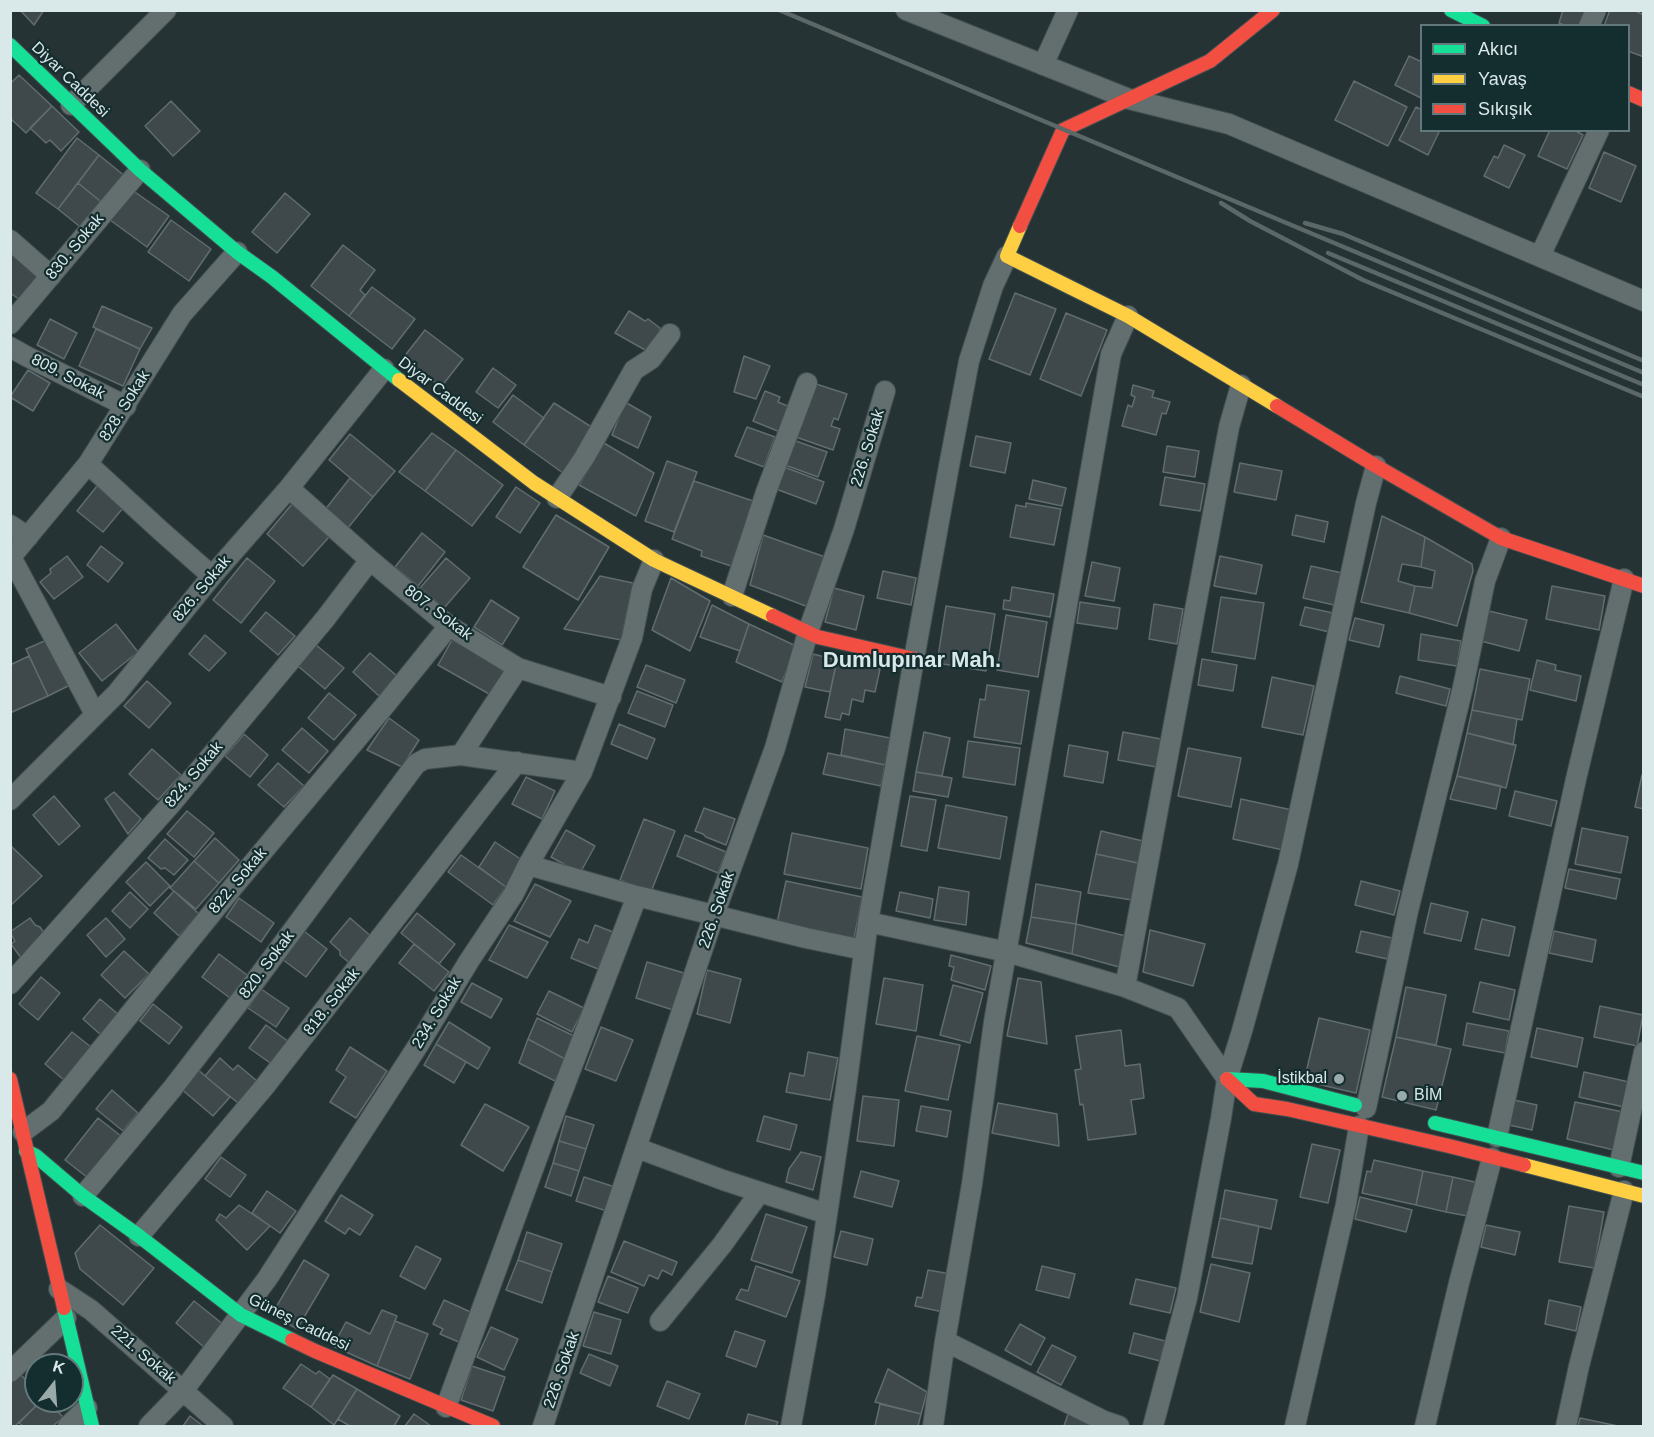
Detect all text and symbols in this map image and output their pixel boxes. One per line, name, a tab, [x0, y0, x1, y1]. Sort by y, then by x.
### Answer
legend	[1420, 24, 1630, 132]
street label: Diyar Caddesi	[27, 38, 113, 122]
text: Akıcı	[1478, 39, 1518, 59]
text: Yavaş	[1478, 69, 1527, 89]
text: Sıkışık	[1478, 99, 1532, 119]
street label: 830. Sokak	[42, 210, 108, 284]
street label: 809. Sokak	[28, 350, 108, 404]
street label: Diyar Caddesi	[394, 353, 486, 429]
street label: 828. Sokak	[96, 367, 154, 445]
street label: 226. Sokak	[847, 407, 889, 489]
street label: 826. Sokak	[169, 552, 235, 626]
street label: 807. Sokak	[400, 581, 476, 645]
district label: Dumlupınar Mah.	[823, 648, 1001, 674]
street label: 824. Sokak	[161, 738, 227, 812]
street label: 822. Sokak	[205, 844, 271, 918]
street label: 226. Sokak	[695, 869, 739, 951]
street label: 820. Sokak	[235, 927, 299, 1003]
street label: 818. Sokak	[300, 965, 364, 1039]
street label: 234. Sokak	[408, 974, 466, 1052]
place label: İstikbal	[1277, 1069, 1327, 1089]
marker: İstikbal	[1332, 1072, 1346, 1086]
place label: BİM	[1414, 1086, 1442, 1106]
marker: BİM	[1395, 1089, 1409, 1103]
street label: Güneş Caddesi	[245, 1290, 353, 1356]
street label: 221. Sokak	[106, 1321, 180, 1389]
street label: 226. Sokak	[540, 1329, 584, 1411]
north arrow	[24, 1353, 84, 1413]
text: K	[51, 1357, 67, 1377]

